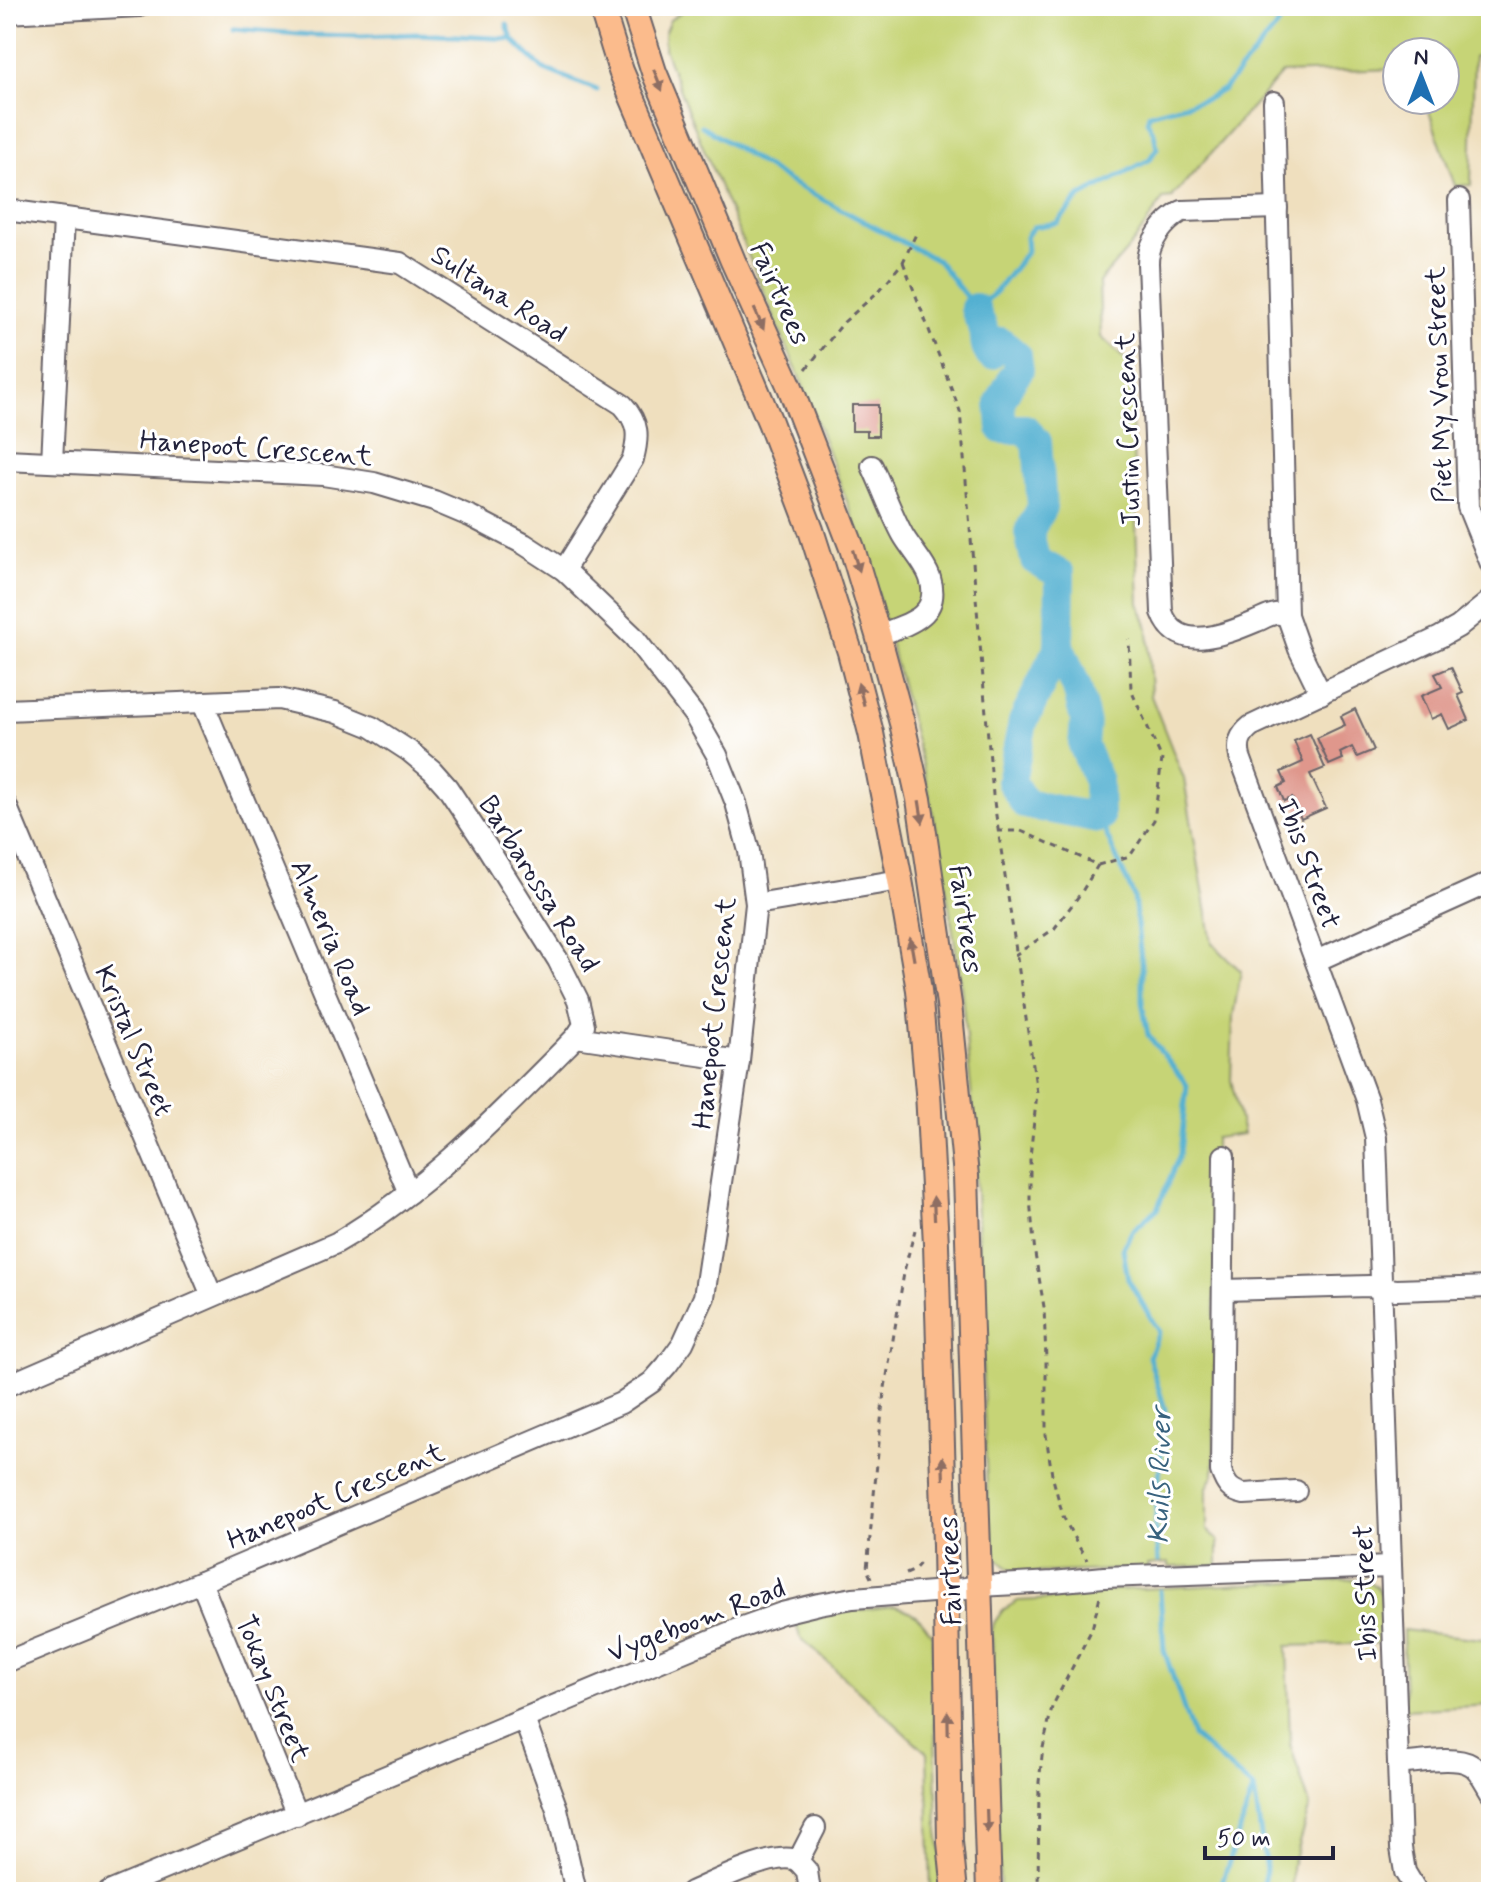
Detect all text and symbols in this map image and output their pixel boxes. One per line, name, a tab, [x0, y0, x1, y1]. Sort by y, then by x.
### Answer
north arrow	[1381, 36, 1461, 116]
text: N	[1414, 44, 1428, 72]
one-way arrow	[652, 68, 665, 92]
street label: Sultana Road	[423, 237, 574, 353]
street label: Fairtrees	[740, 237, 818, 351]
street label: Piet My Vrou Street	[1418, 265, 1463, 504]
one-way arrow	[753, 308, 766, 331]
street label: Justin Crescent	[1108, 332, 1151, 527]
street label: Hanepoot Crescent	[138, 423, 374, 476]
one-way arrow	[850, 549, 862, 573]
one-way arrow	[855, 681, 867, 706]
street label: Barbarossa Road	[469, 789, 607, 980]
street label: Ibis Street	[1267, 793, 1348, 934]
one-way arrow	[916, 800, 928, 825]
street label: Almeria Road	[280, 854, 379, 1022]
street label: Fairtrees	[939, 863, 990, 976]
street label: Hanepoot Crescent	[685, 895, 746, 1131]
one-way arrow	[905, 936, 918, 961]
street label: Kristal Street	[84, 960, 181, 1122]
one-way arrow	[927, 1195, 940, 1220]
water label: Kuils River	[1140, 1404, 1181, 1544]
street label: Hanepoot Crescent	[221, 1435, 451, 1560]
one-way arrow	[936, 1455, 949, 1480]
street label: Fairtrees	[931, 1516, 972, 1626]
street label: Ibis Street	[1346, 1524, 1387, 1662]
street label: Vygeboom Road	[603, 1570, 792, 1674]
street label: Tokay Street	[225, 1610, 318, 1768]
one-way arrow	[942, 1710, 955, 1735]
one-way arrow	[980, 1809, 993, 1834]
scale bar	[1205, 1810, 1333, 1860]
text: 50 m	[1217, 1824, 1271, 1855]

